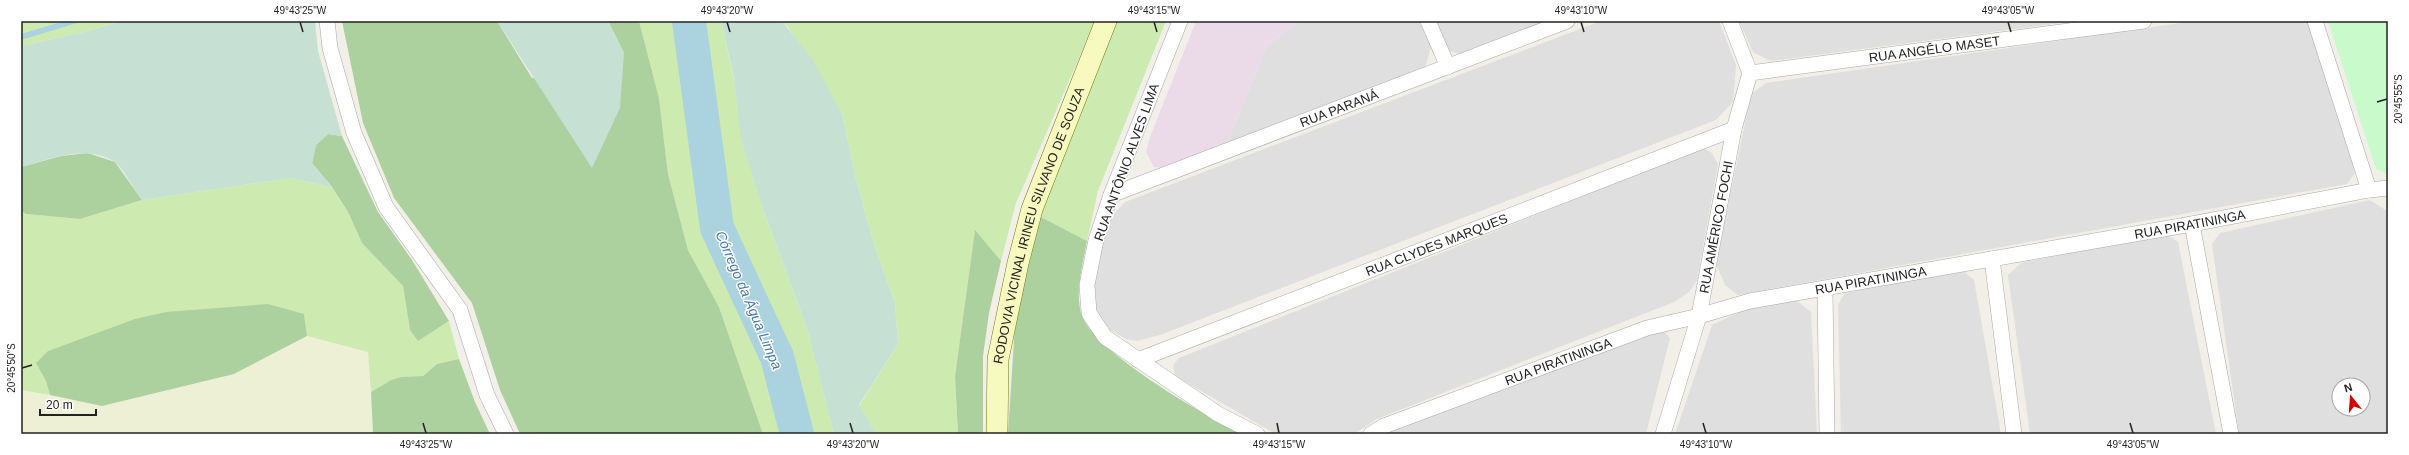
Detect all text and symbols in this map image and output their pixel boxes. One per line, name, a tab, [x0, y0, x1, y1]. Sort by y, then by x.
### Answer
text: 49°43'25"W	[274, 5, 327, 16]
text: 49°43'20"W	[701, 5, 754, 16]
text: 49°43'15"W	[1128, 5, 1181, 16]
text: 49°43'10"W	[1555, 5, 1608, 16]
text: 49°43'05"W	[1982, 5, 2035, 16]
street label: RUA ANGÊLO MASET	[1868, 33, 2001, 65]
text: 20°45'55"S	[2393, 74, 2404, 124]
street label: RUA ANTÔNIO ALVES LIMA	[1091, 81, 1162, 243]
street label: RODOVIA VICINAL IRINEU SILVANO DE SOUZA	[990, 85, 1087, 365]
street label: RUA PARANÁ	[1298, 87, 1381, 130]
street label: RUA AMÉRICO FOCHI	[1696, 160, 1736, 294]
street label: RUA PIRATININGA	[2133, 207, 2247, 242]
street label: RUA CLYDES MARQUES	[1364, 210, 1510, 279]
water label: Córrego da Água Limpa	[713, 228, 785, 372]
street label: RUA PIRATININGA	[1814, 263, 1928, 298]
street label: RUA PIRATININGA	[1503, 335, 1614, 388]
text: 20°45'50"S	[6, 343, 17, 393]
north arrow	[2331, 377, 2371, 417]
text: N	[2343, 381, 2354, 394]
scale bar	[40, 391, 96, 417]
text: 20 m	[46, 398, 73, 412]
text: 49°43'25"W	[400, 439, 453, 450]
text: 49°43'20"W	[827, 439, 880, 450]
text: 49°43'15"W	[1253, 439, 1306, 450]
text: 49°43'10"W	[1680, 439, 1733, 450]
text: 49°43'05"W	[2107, 439, 2160, 450]

